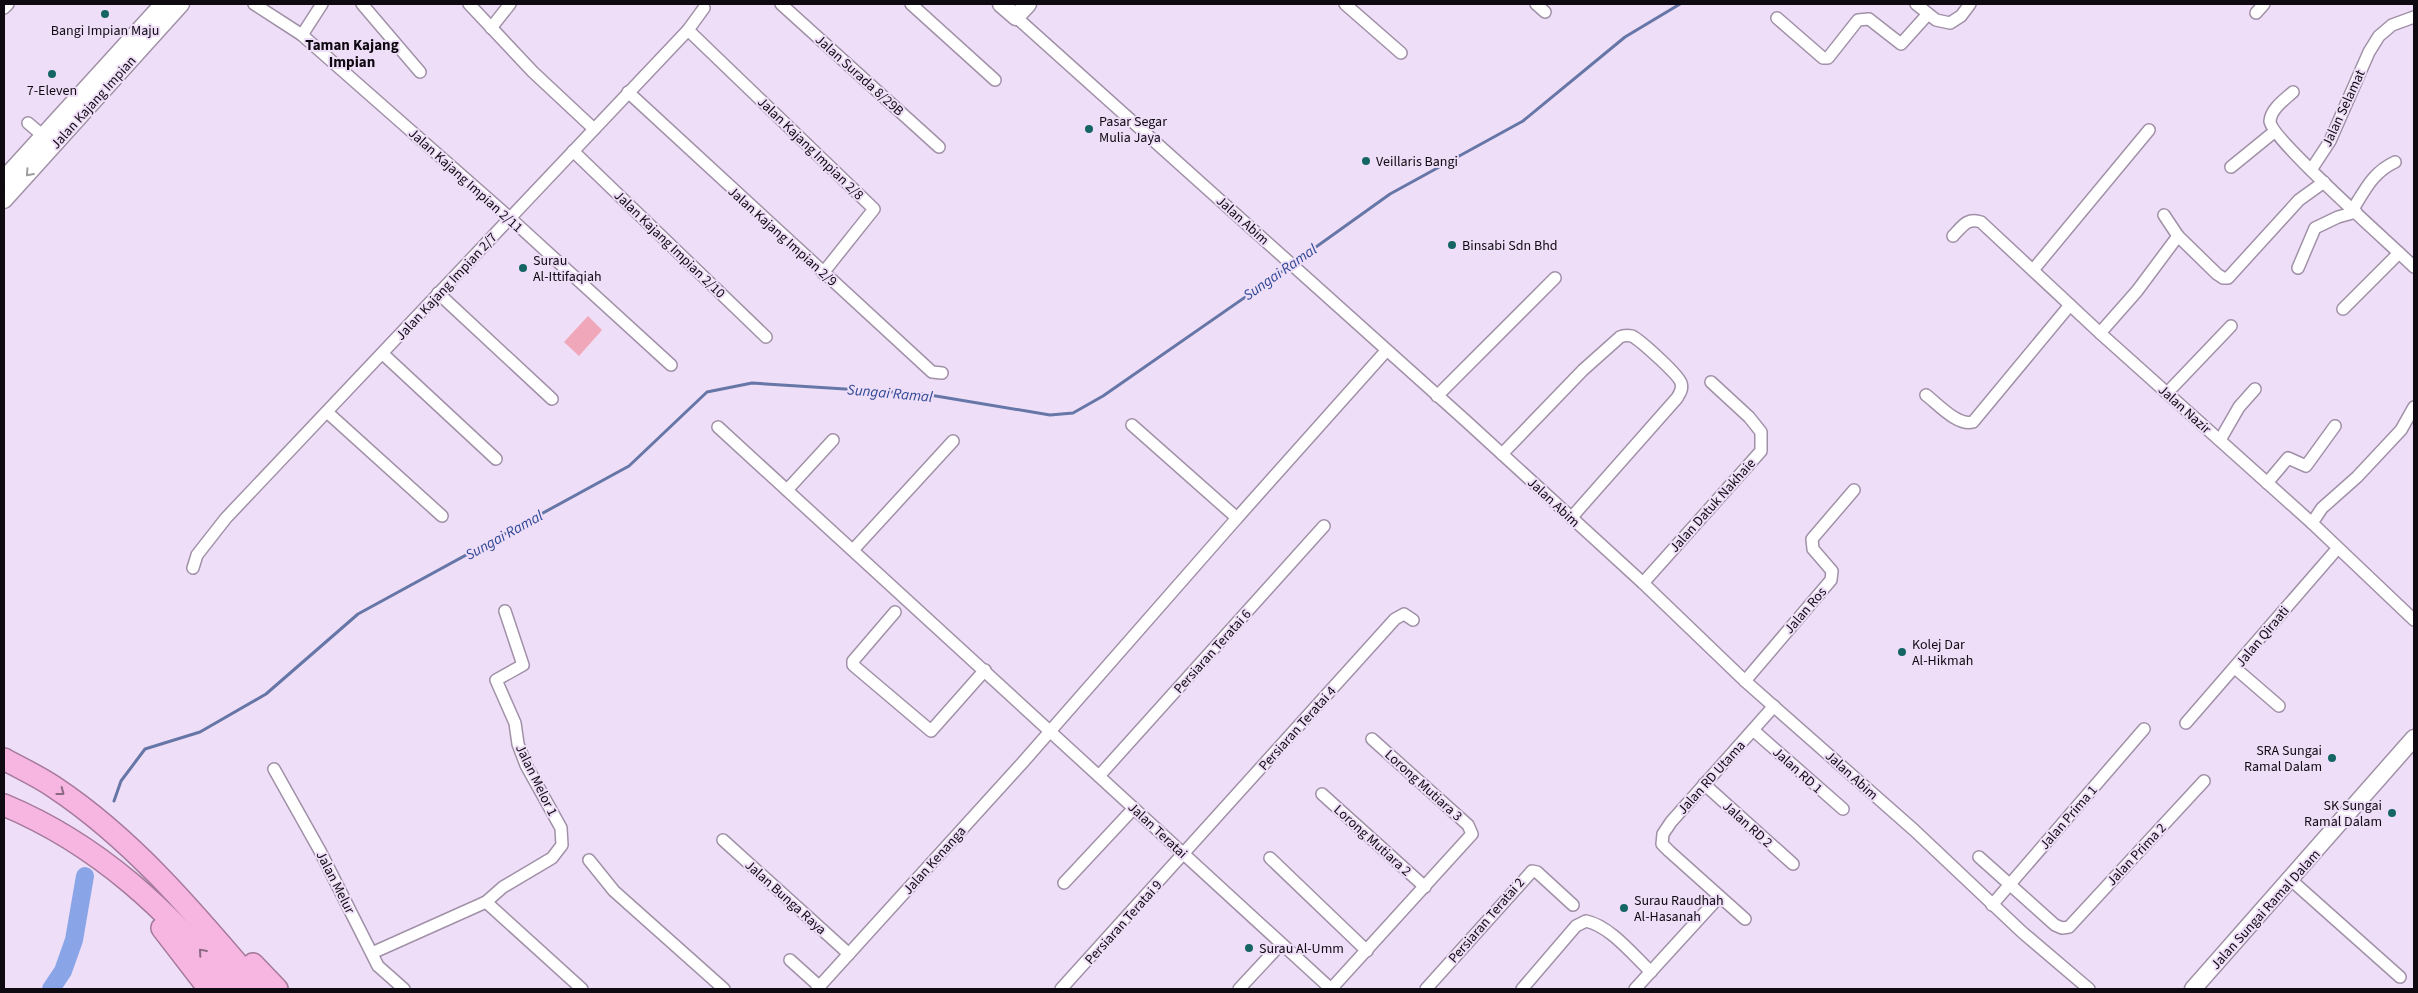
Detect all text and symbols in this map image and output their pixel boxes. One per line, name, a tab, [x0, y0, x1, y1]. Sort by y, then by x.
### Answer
marker: Bangi Impian Maju	[99, 8, 111, 20]
place label: Bangi Impian Maju	[51, 21, 159, 41]
street label: Jalan Surada 8/29B	[811, 30, 908, 121]
district label: Taman Kajang Impian	[305, 35, 399, 73]
street label: Jalan Kajang Impian	[46, 52, 141, 154]
street label: Jalan Selamat	[2317, 66, 2371, 150]
marker: 7-Eleven	[46, 68, 58, 80]
place label: 7-Eleven	[27, 81, 77, 101]
street label: Jalan Kajang Impian 2/8	[753, 93, 868, 205]
place label: Pasar Segar Mulia Jaya	[1099, 112, 1167, 148]
marker: Pasar Segar Mulia Jaya	[1083, 123, 1095, 135]
street label: Jalan Kajang Impian 2/11	[404, 124, 527, 238]
place label: Veillaris Bangi	[1376, 152, 1458, 172]
marker: Veillaris Bangi	[1360, 155, 1372, 167]
one-way arrow	[25, 167, 34, 176]
street label: Jalan Kajang Impian 2/9	[723, 182, 841, 291]
street label: Jalan Kajang Impian 2/10	[609, 186, 729, 303]
street label: Jalan Abim	[1211, 191, 1273, 250]
street label: Jalan Kajang Impian 2/7	[391, 228, 502, 345]
place label: Binsabi Sdn Bhd	[1462, 236, 1558, 256]
water label: Sungai Ramal	[1239, 239, 1322, 306]
marker: Binsabi Sdn Bhd	[1446, 239, 1458, 251]
place label: Surau Al-Ittifaqiah	[533, 251, 602, 287]
marker: Surau Al-Ittifaqiah	[517, 262, 529, 274]
water label: Sungai Ramal	[846, 379, 934, 408]
street label: Jalan Nazir	[2153, 380, 2215, 439]
street label: Jalan Datuk Nakhaie	[1665, 454, 1761, 557]
street label: Jalan Abim	[1523, 473, 1584, 532]
water label: Sungai Ramal	[462, 505, 547, 565]
street label: Jalan Ros	[1780, 583, 1832, 638]
street label: Jalan Qiraati	[2231, 602, 2294, 671]
street label: Persiaran Teratai 6	[1169, 605, 1256, 698]
place label: Kolej Dar Al-Hikmah	[1912, 635, 1973, 671]
marker: Kolej Dar Al-Hikmah	[1896, 646, 1908, 658]
street label: Persiaran Teratai 4	[1254, 682, 1341, 775]
street label: Jalan RD Utama	[1673, 736, 1750, 819]
street label: Jalan Melor 1	[510, 741, 562, 820]
place label: SRA Sungai Ramal Dalam	[2244, 741, 2322, 777]
street label: Jalan RD 1	[1768, 743, 1827, 799]
street label: Lorong Mutiara 3	[1380, 745, 1467, 826]
street label: Jalan Abim	[1820, 746, 1882, 805]
marker: SRA Sungai Ramal Dalam	[2326, 752, 2338, 764]
street label: Jalan Prima 1	[2035, 781, 2102, 854]
one-way arrow	[55, 786, 65, 795]
place label: SK Sungai Ramal Dalam	[2304, 796, 2382, 832]
street label: Jalan RD 2	[1718, 797, 1777, 853]
street label: Jalan Teratai	[1123, 798, 1191, 864]
street label: Lorong Mutiara 2	[1329, 800, 1416, 881]
marker: SK Sungai Ramal Dalam	[2386, 807, 2398, 819]
street label: Jalan Prima 2	[2102, 819, 2171, 891]
street label: Jalan Kenanga	[899, 822, 971, 899]
street label: Jalan Sungai Ramal Dalam	[2206, 845, 2325, 974]
street label: Jalan Melur	[311, 848, 360, 917]
street label: Jalan Bunga Raya	[740, 856, 830, 940]
street label: Persiaran Teratai 2	[1444, 874, 1530, 968]
street label: Persiaran Teratai 9	[1080, 876, 1167, 969]
place label: Surau Raudhah Al-Hasanah	[1634, 891, 1724, 927]
marker: Surau Raudhah Al-Hasanah	[1618, 902, 1630, 914]
place label: Surau Al-Umm	[1259, 939, 1344, 959]
marker: Surau Al-Umm	[1243, 942, 1255, 954]
one-way arrow	[200, 949, 208, 958]

